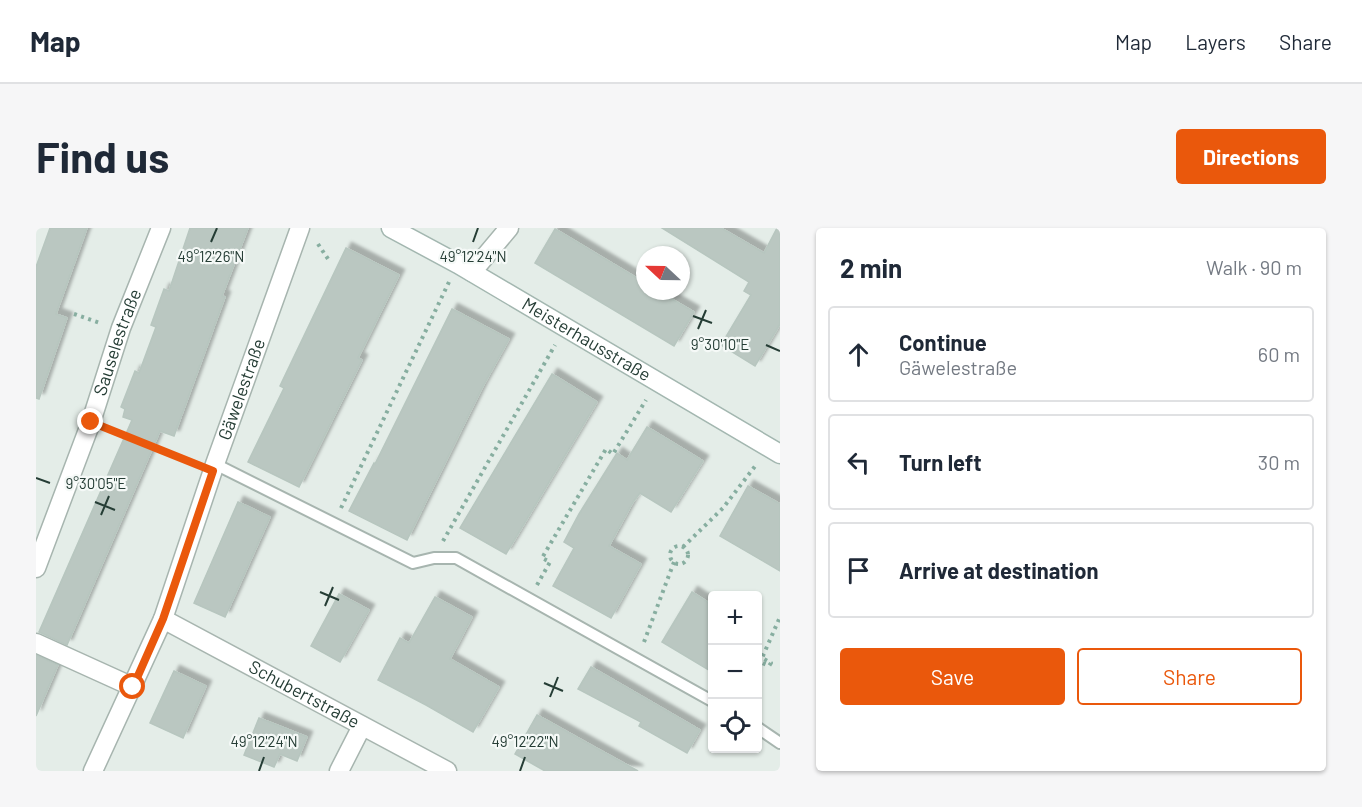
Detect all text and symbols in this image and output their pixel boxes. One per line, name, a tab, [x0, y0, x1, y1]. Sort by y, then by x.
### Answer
text: Map	[30, 24, 81, 58]
text: Map	[1115, 29, 1152, 54]
text: Layers	[1185, 29, 1246, 54]
text: Share	[1279, 29, 1332, 54]
button: Directions	[1176, 129, 1326, 184]
text: Find us	[36, 131, 169, 181]
north arrow	[636, 246, 690, 300]
text: 49°12'26"N	[178, 247, 244, 265]
text: 49°12'24"N	[439, 247, 507, 265]
text: 2 min	[840, 252, 902, 283]
text: Walk · 90 m	[1206, 255, 1302, 279]
street label: Sauselestraße	[88, 285, 146, 398]
street label: Meisterhausstraße	[518, 292, 655, 385]
text: Continue	[899, 329, 987, 355]
street label: Gäwelestraße	[213, 335, 269, 443]
text: 9°30'10"E	[691, 335, 749, 353]
icon: ahead	[842, 338, 875, 371]
text: 60 m	[1258, 342, 1300, 366]
text: Gäwelestraße	[899, 355, 1017, 379]
route end	[77, 408, 103, 434]
icon: left	[842, 446, 875, 479]
text: Turn left	[899, 449, 982, 475]
text: 30 m	[1258, 450, 1300, 474]
text: 9°30'05"E	[66, 474, 126, 492]
icon: arrive	[842, 554, 875, 587]
text: Arrive at destination	[899, 557, 1098, 583]
map controls	[708, 591, 762, 753]
button: +	[708, 591, 762, 645]
button: −	[708, 645, 762, 699]
button: Save	[840, 648, 1065, 705]
button: Share	[1077, 648, 1302, 705]
street label: Schubertstraße	[245, 655, 364, 732]
route start	[119, 673, 145, 699]
button: locate	[708, 699, 762, 753]
text: 49°12'24"N	[230, 732, 298, 750]
text: 49°12'22"N	[491, 732, 559, 750]

